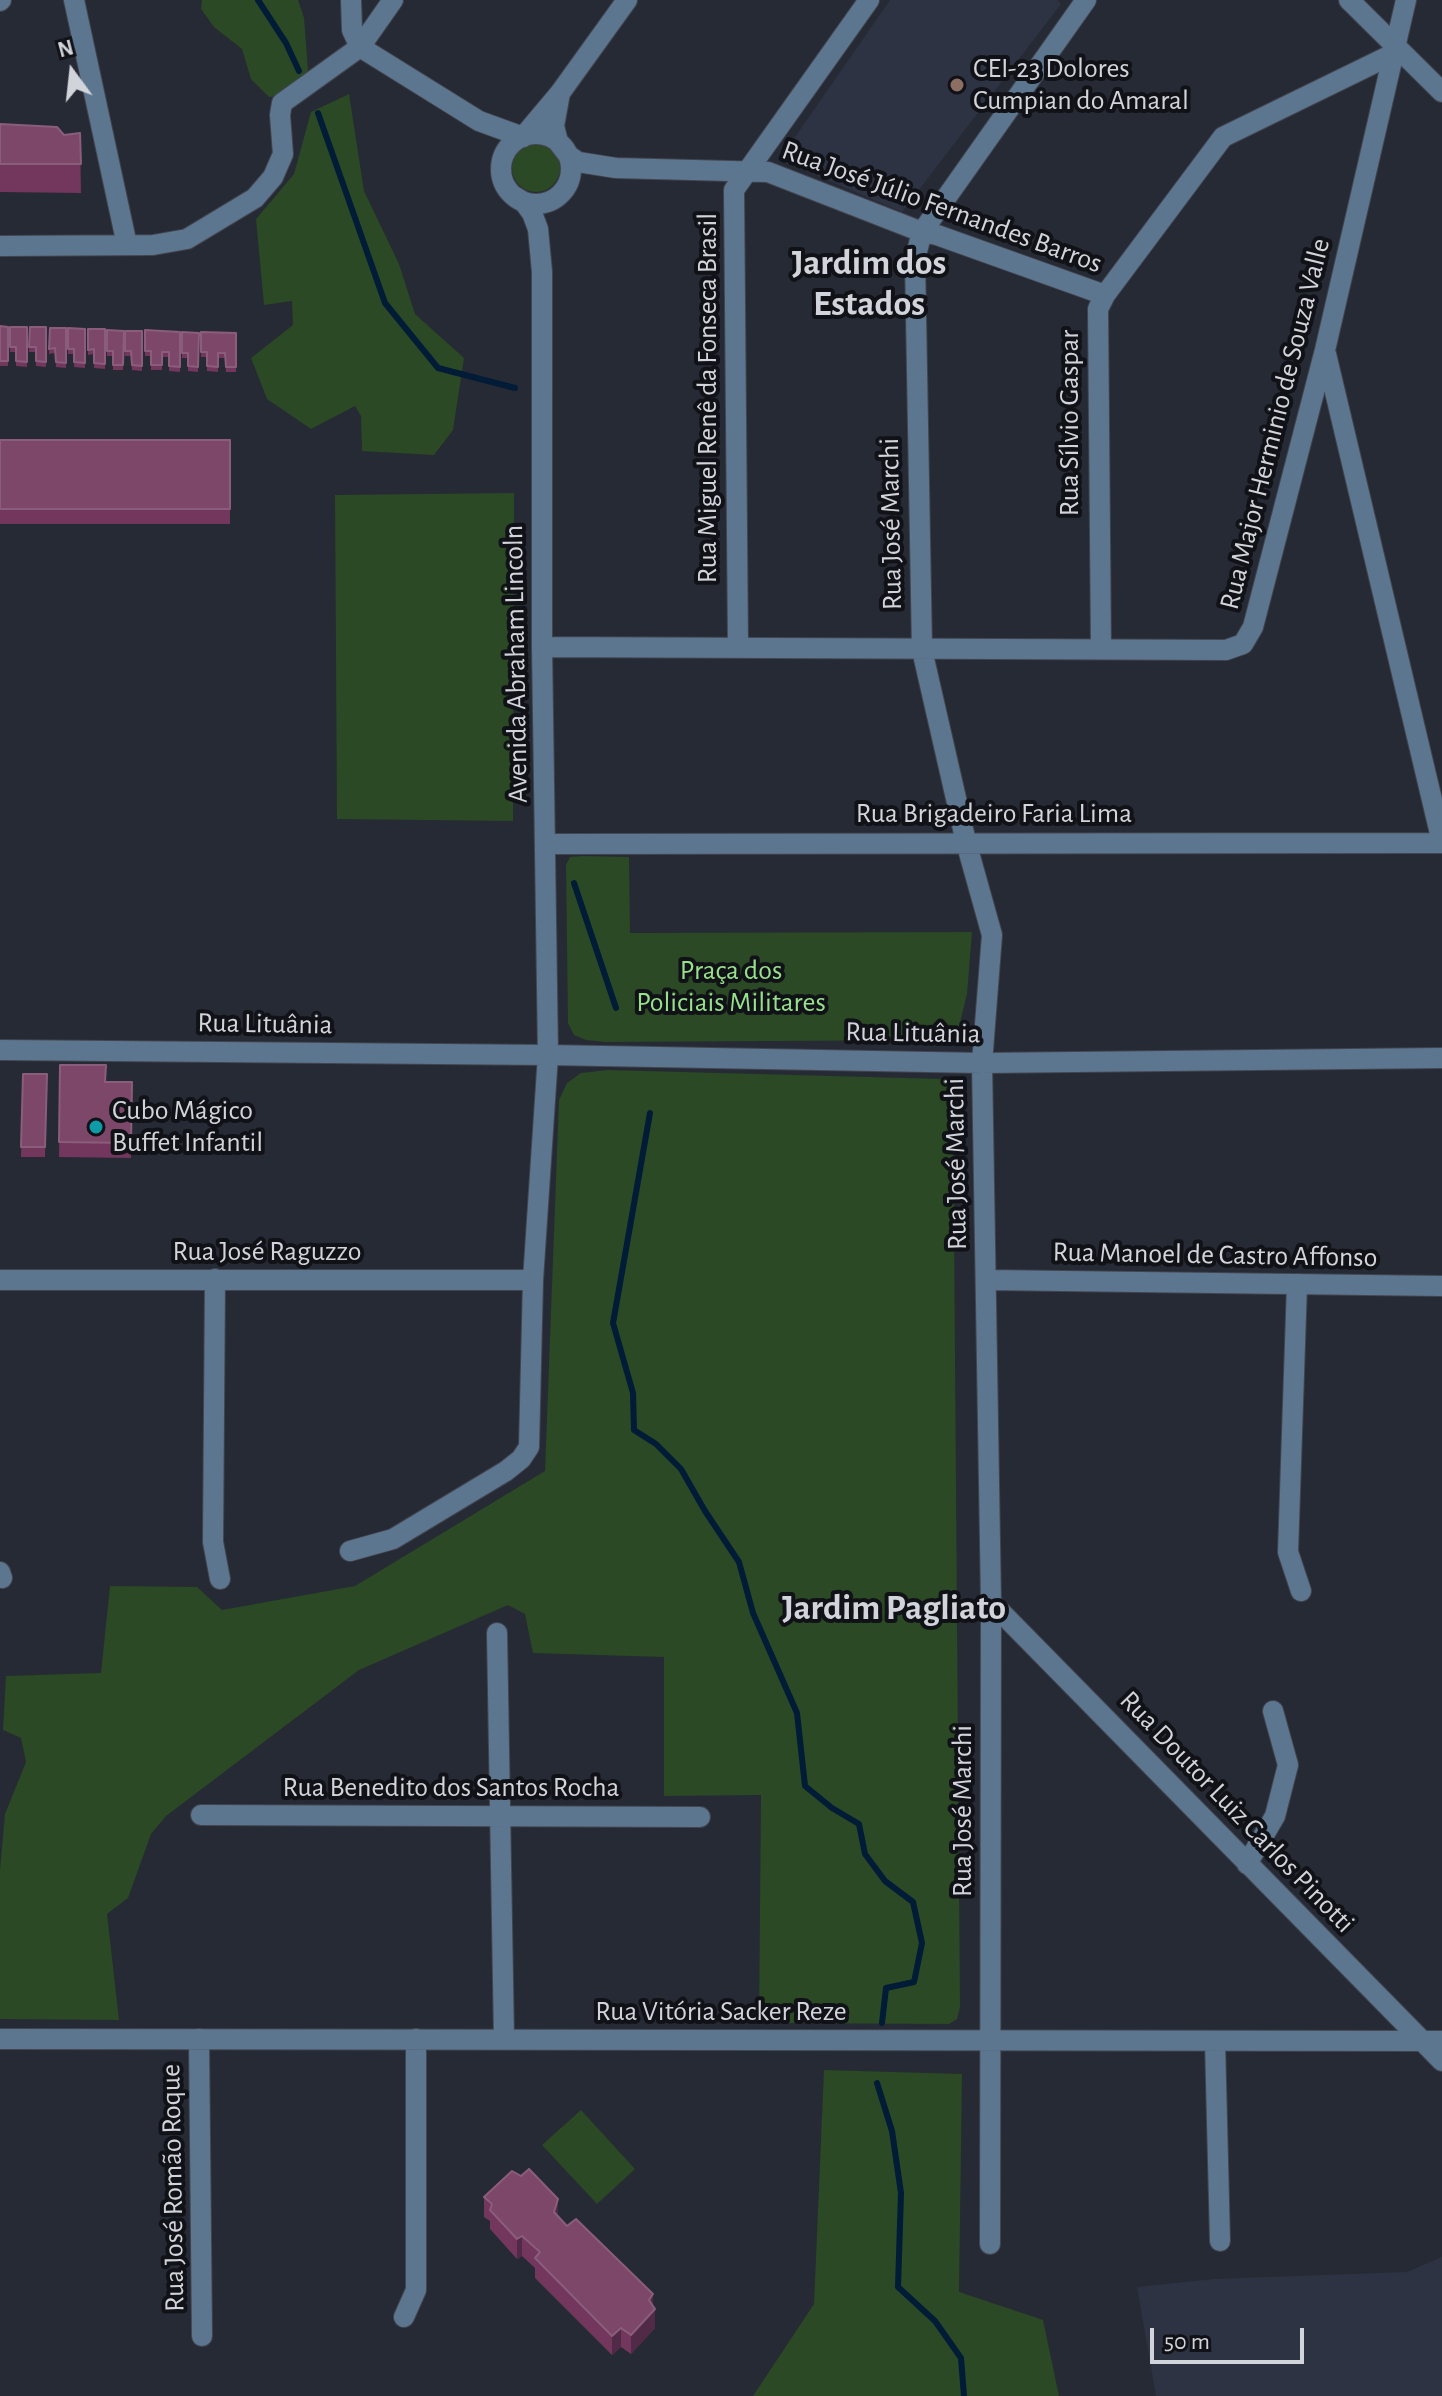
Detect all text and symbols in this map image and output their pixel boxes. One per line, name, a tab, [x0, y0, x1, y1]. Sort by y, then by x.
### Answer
north arrow	[32, 32, 112, 112]
text: N	[56, 36, 76, 61]
place label: CEI-23 Dolores Cumpian do Amaral	[973, 52, 1189, 118]
marker: CEI-23 Dolores Cumpian do Amaral	[948, 76, 966, 94]
street label: Rua José Júlio Fernandes Barros	[777, 133, 1107, 281]
street label: Rua Miguel Renê da Fonseca Brasil	[691, 213, 725, 583]
street label: Rua Major Herminio de Souza Valle	[1213, 235, 1337, 613]
district label: Jardim dos Estados	[792, 241, 946, 326]
street label: Rua Sílvio Gaspar	[1053, 330, 1087, 516]
street label: Rua José Marchi	[873, 438, 909, 610]
street label: Avenida Abraham Lincoln	[497, 525, 535, 803]
street label: Rua Brigadeiro Faria Lima	[856, 797, 1132, 831]
park label: Praça dos Policiais Militares	[636, 954, 826, 1020]
street label: Rua Lituânia	[197, 1006, 333, 1042]
street label: Rua Lituânia	[845, 1015, 981, 1051]
street label: Rua José Marchi	[938, 1078, 974, 1250]
place label: Cubo Mágico Buffet Infantil	[112, 1094, 263, 1160]
marker: Cubo Mágico Buffet Infantil	[87, 1118, 105, 1136]
street label: Rua José Raguzzo	[173, 1235, 361, 1269]
street label: Rua Manoel de Castro Affonso	[1052, 1235, 1378, 1275]
district label: Jardim Pagliato	[782, 1586, 1006, 1630]
street label: Rua Doutor Luiz Carlos Pinotti	[1113, 1684, 1361, 1940]
street label: Rua José Marchi	[946, 1725, 980, 1897]
street label: Rua Benedito dos Santos Rocha	[283, 1771, 619, 1805]
street label: Rua Vitória Sacker Reze	[595, 1995, 847, 2029]
street label: Rua José Romão Roque	[154, 2064, 192, 2312]
scale bar	[1154, 2312, 1308, 2362]
text: 50 m	[1164, 2330, 1210, 2354]

